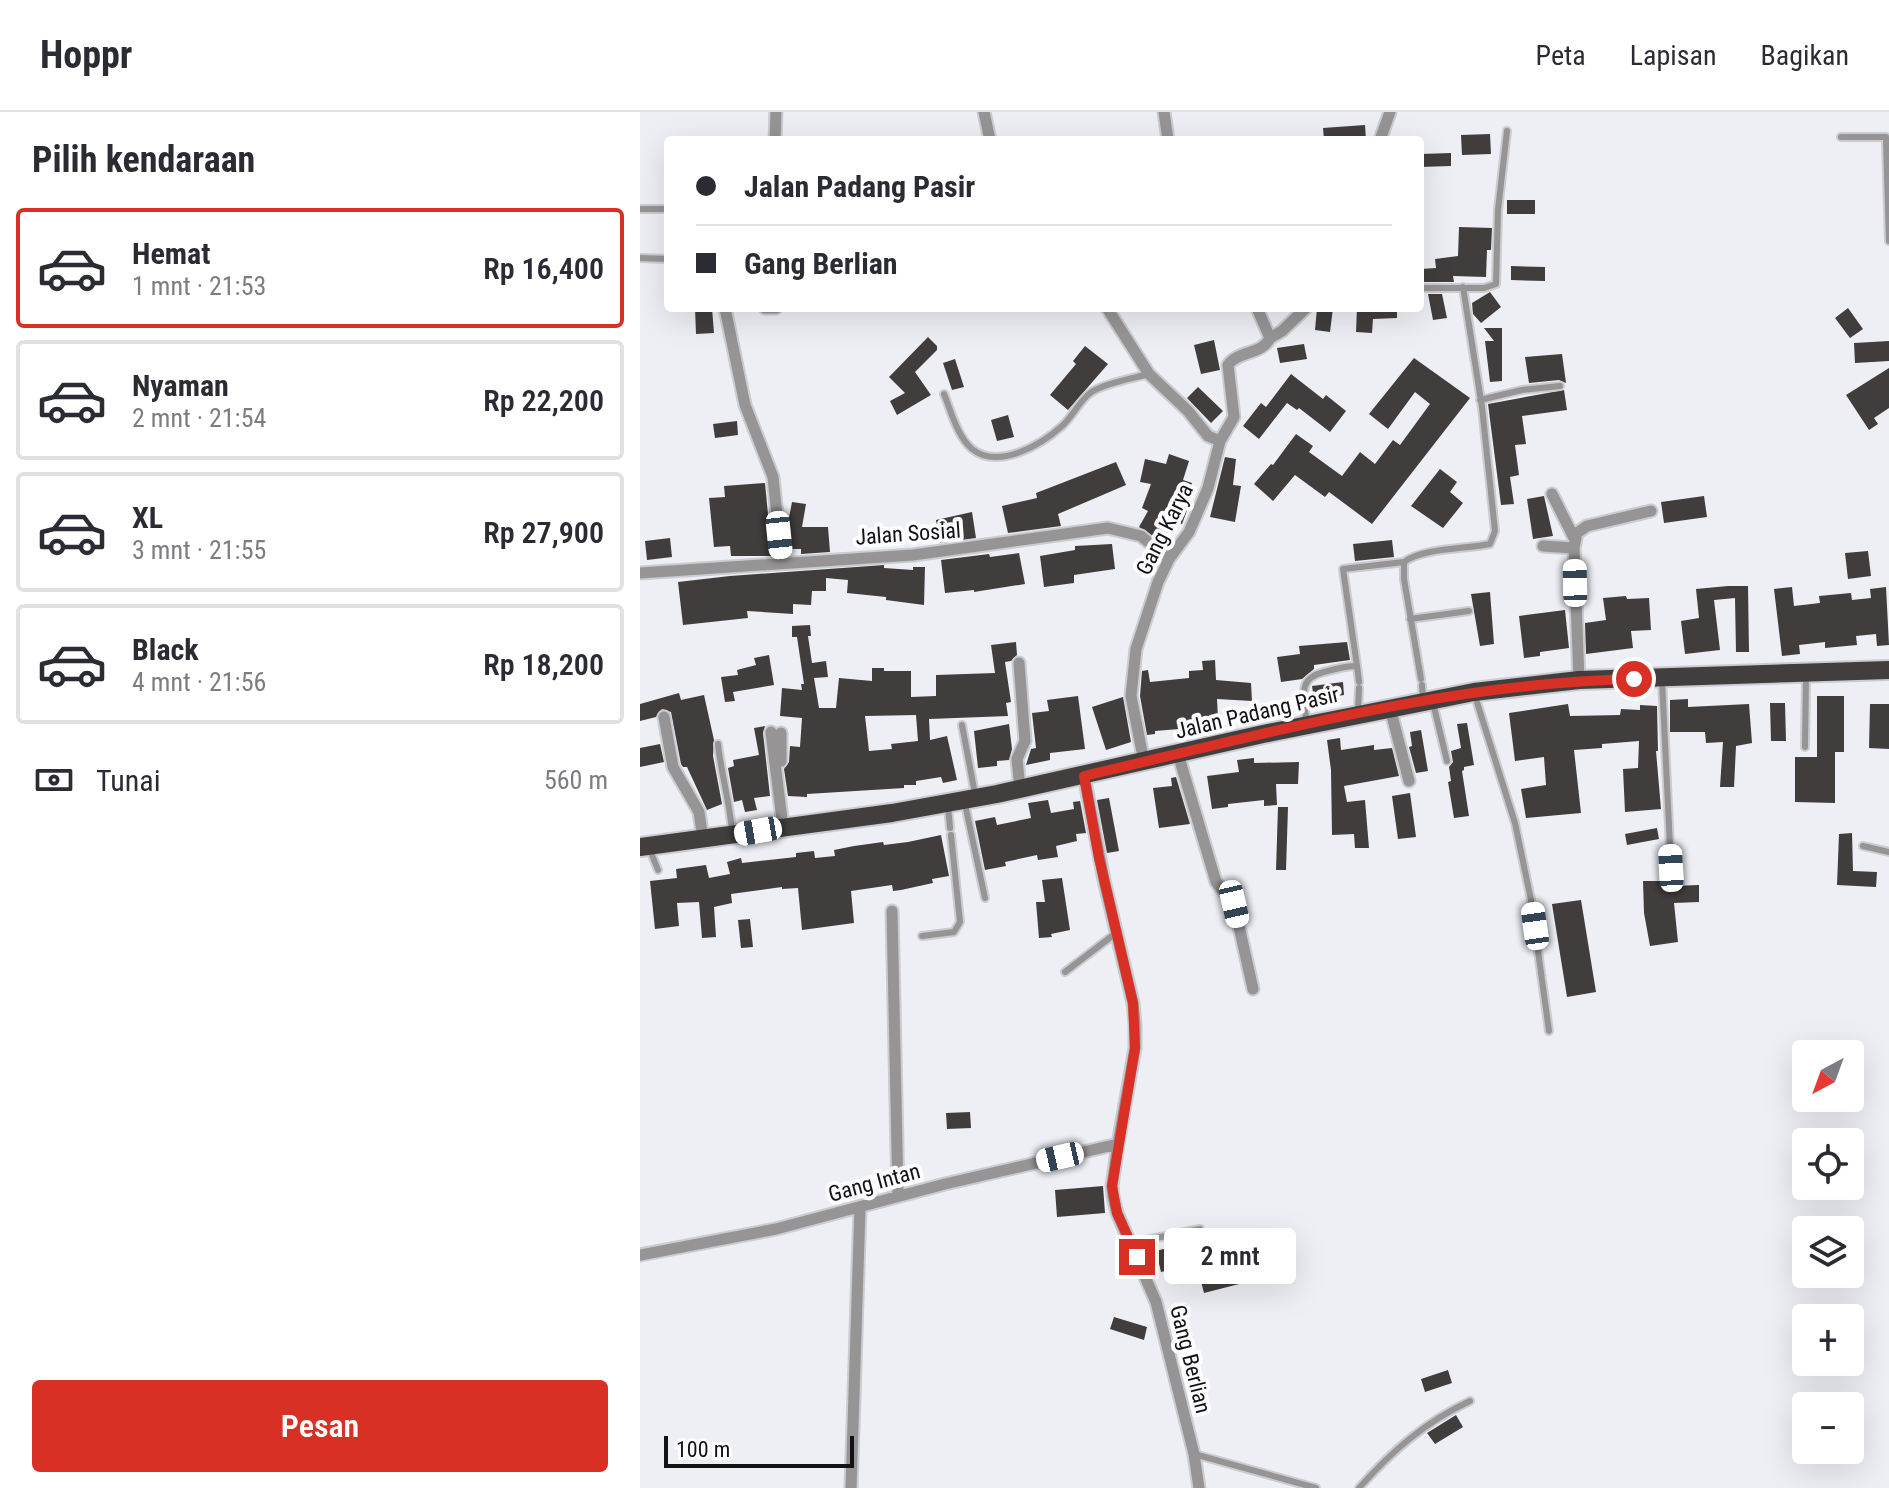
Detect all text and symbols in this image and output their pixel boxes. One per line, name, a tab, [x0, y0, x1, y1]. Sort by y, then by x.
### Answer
text: Hoppr	[40, 33, 132, 77]
text: Peta	[1536, 39, 1586, 72]
text: Lapisan	[1630, 39, 1716, 72]
text: Bagikan	[1760, 39, 1849, 72]
text: Pilih kendaraan	[32, 139, 255, 181]
text: Jalan Padang Pasir	[744, 169, 975, 204]
icon: car	[36, 232, 108, 304]
text: Hemat	[132, 236, 210, 271]
text: Gang Berlian	[744, 246, 898, 281]
text: Rp 16,400	[483, 251, 604, 286]
text: 1 mnt · 21:53	[132, 271, 266, 301]
icon: car	[36, 364, 108, 436]
text: Nyaman	[132, 368, 229, 403]
text: Rp 22,200	[483, 383, 604, 418]
text: 2 mnt · 21:54	[132, 403, 266, 433]
street label: Gang Karya	[1131, 479, 1198, 579]
icon: car	[36, 496, 108, 568]
text: XL	[132, 500, 163, 535]
car	[765, 510, 793, 560]
text: Rp 27,900	[483, 515, 604, 550]
street label: Jalan Sosial	[854, 517, 962, 550]
text: 3 mnt · 21:55	[132, 535, 266, 565]
car	[1563, 559, 1587, 607]
icon: car	[36, 628, 108, 700]
text: Black	[132, 632, 199, 667]
text: Rp 18,200	[483, 647, 604, 682]
route start	[1616, 661, 1652, 697]
text: 4 mnt · 21:56	[132, 667, 266, 697]
street label: Jalan Padang Pasir	[1173, 681, 1342, 744]
icon: cash	[32, 758, 76, 802]
text: Tunai	[96, 763, 161, 798]
text: 560 m	[544, 765, 608, 795]
car	[732, 815, 784, 847]
car	[1658, 843, 1684, 893]
car	[1217, 878, 1251, 930]
car	[1520, 901, 1550, 951]
north arrow	[1792, 1040, 1864, 1112]
map controls	[1792, 1040, 1864, 1464]
button: locate	[1792, 1128, 1864, 1200]
car	[1034, 1140, 1086, 1174]
street label: Gang Intan	[826, 1158, 923, 1207]
button: layers	[1792, 1216, 1864, 1288]
callout: 2 mnt	[1165, 1229, 1297, 1285]
route end	[1119, 1239, 1155, 1275]
text: 2 mnt	[1200, 1241, 1260, 1271]
street label: Gang Berlian	[1165, 1303, 1216, 1416]
button: +	[1792, 1304, 1864, 1376]
button: Pesan	[32, 1380, 608, 1472]
button: −	[1792, 1392, 1864, 1464]
scale bar	[664, 1432, 854, 1468]
text: 100 m	[676, 1437, 730, 1462]

